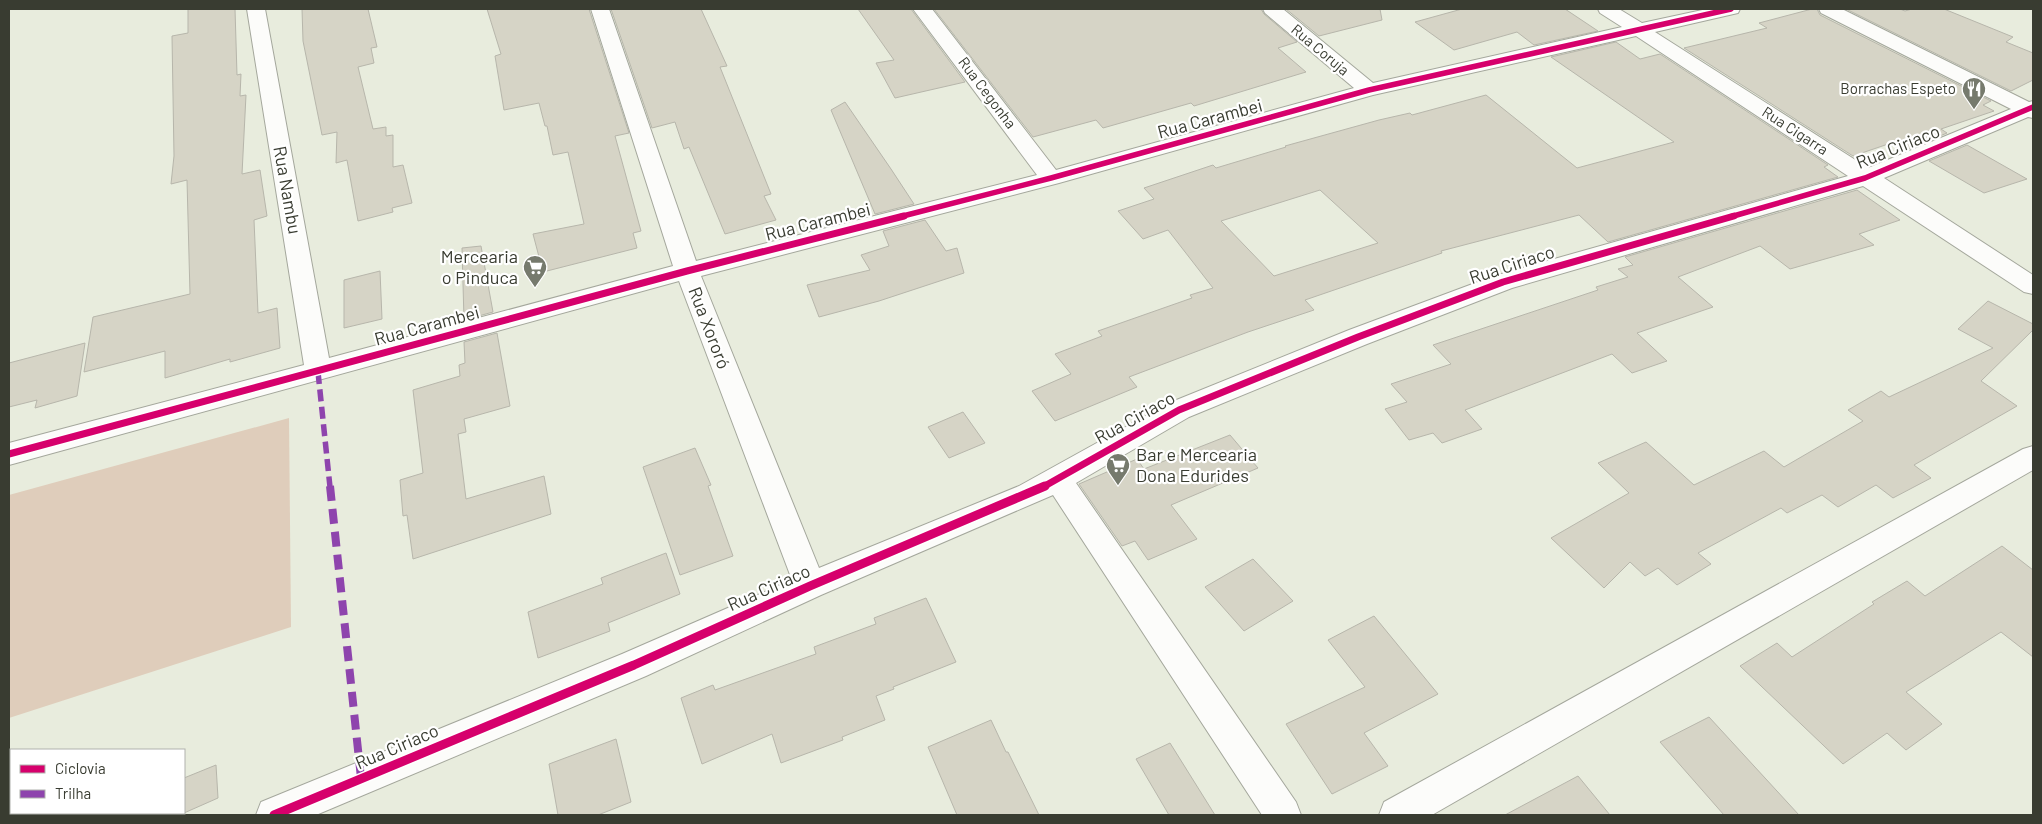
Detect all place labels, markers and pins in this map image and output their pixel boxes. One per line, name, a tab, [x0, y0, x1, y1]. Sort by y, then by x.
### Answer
restaurant icon: Borrachas Espeto	[1961, 76, 1987, 110]
place label: Borrachas Espeto	[1840, 79, 1956, 97]
place label: Mercearia o Pinduca	[441, 245, 518, 288]
supermarket icon: Mercearia o Pinduca	[522, 254, 548, 288]
place label: Bar e Mercearia Dona Edurides	[1136, 443, 1257, 486]
supermarket icon: Bar e Mercearia Dona Edurides	[1105, 452, 1131, 486]

